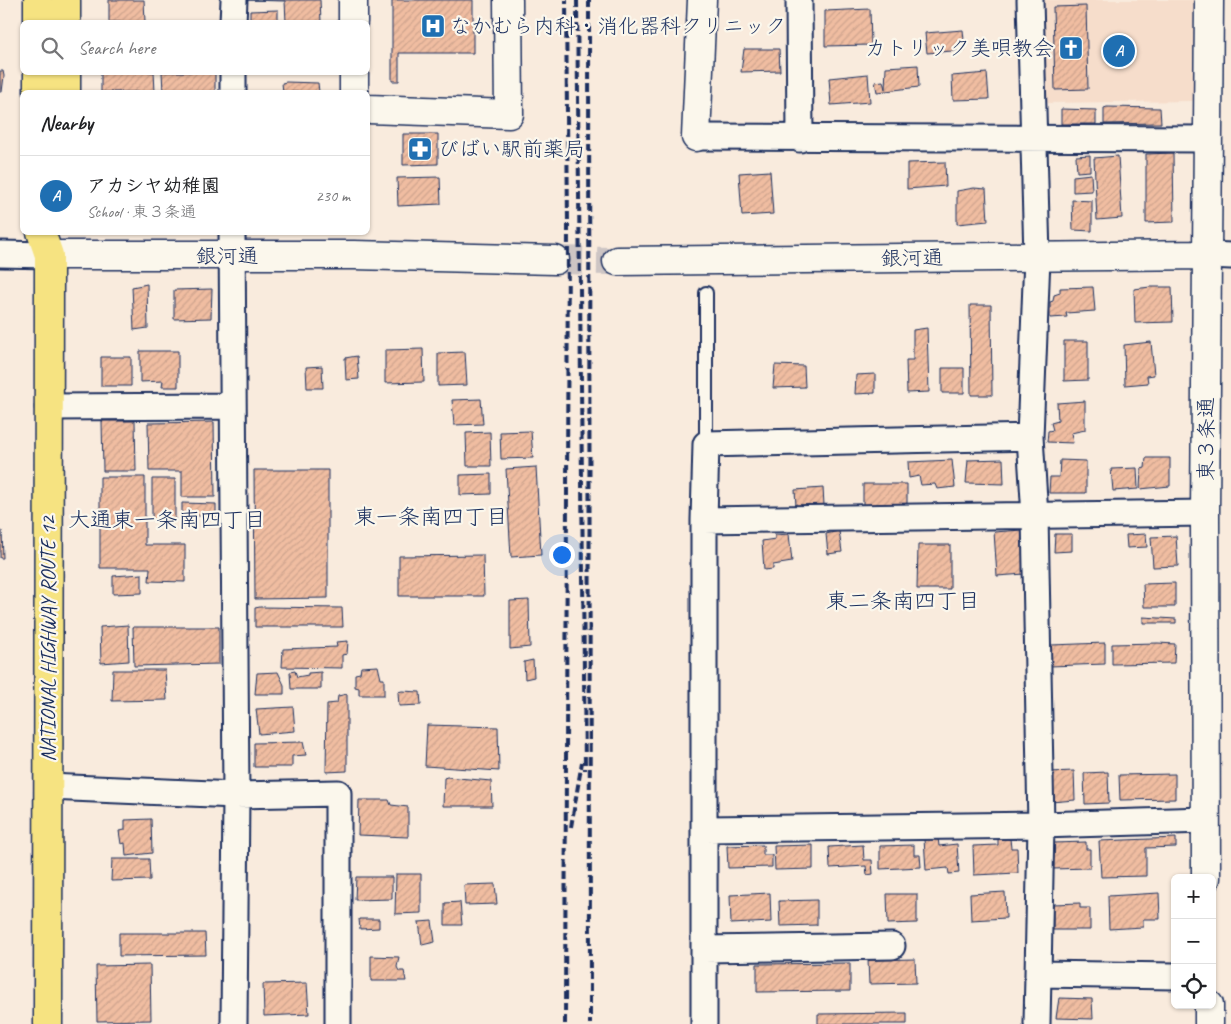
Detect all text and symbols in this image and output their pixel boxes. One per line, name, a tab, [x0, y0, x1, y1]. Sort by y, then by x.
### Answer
hospital icon: なかむら内科・消化器科クリニック	[420, 13, 446, 39]
place label: なかむら内科・消化器科クリニック	[450, 13, 786, 39]
search box	[20, 20, 370, 75]
pin: A	[1103, 32, 1135, 70]
icon: search	[38, 34, 66, 62]
place label: カトリック美唄教会	[865, 35, 1054, 61]
church icon: カトリック美唄教会	[1058, 35, 1084, 61]
text: Search here	[78, 36, 155, 60]
text: Nearby	[40, 110, 93, 136]
pharmacy icon: びばい駅前薬局	[407, 136, 433, 162]
place label: びばい駅前薬局	[438, 136, 585, 162]
text: アカシヤ幼稚園	[87, 174, 220, 198]
text: A	[52, 186, 60, 206]
text: 230 m	[316, 186, 350, 206]
text: School · 東３条通	[87, 202, 196, 222]
street label: 銀河通	[196, 243, 259, 269]
street label: 銀河通	[880, 244, 944, 272]
street label: 東３条通	[1193, 397, 1219, 481]
district label: 東一条南四丁目	[354, 503, 508, 531]
district label: 大通東一条南四丁目	[68, 506, 266, 534]
street label: NATIONAL HIGHWAY ROUTE 12	[35, 515, 61, 762]
your location	[549, 542, 575, 568]
district label: 東二条南四丁目	[826, 587, 980, 615]
map controls	[1171, 874, 1216, 1009]
button: +	[1171, 874, 1216, 919]
button: −	[1171, 919, 1216, 964]
button: locate	[1171, 964, 1216, 1009]

